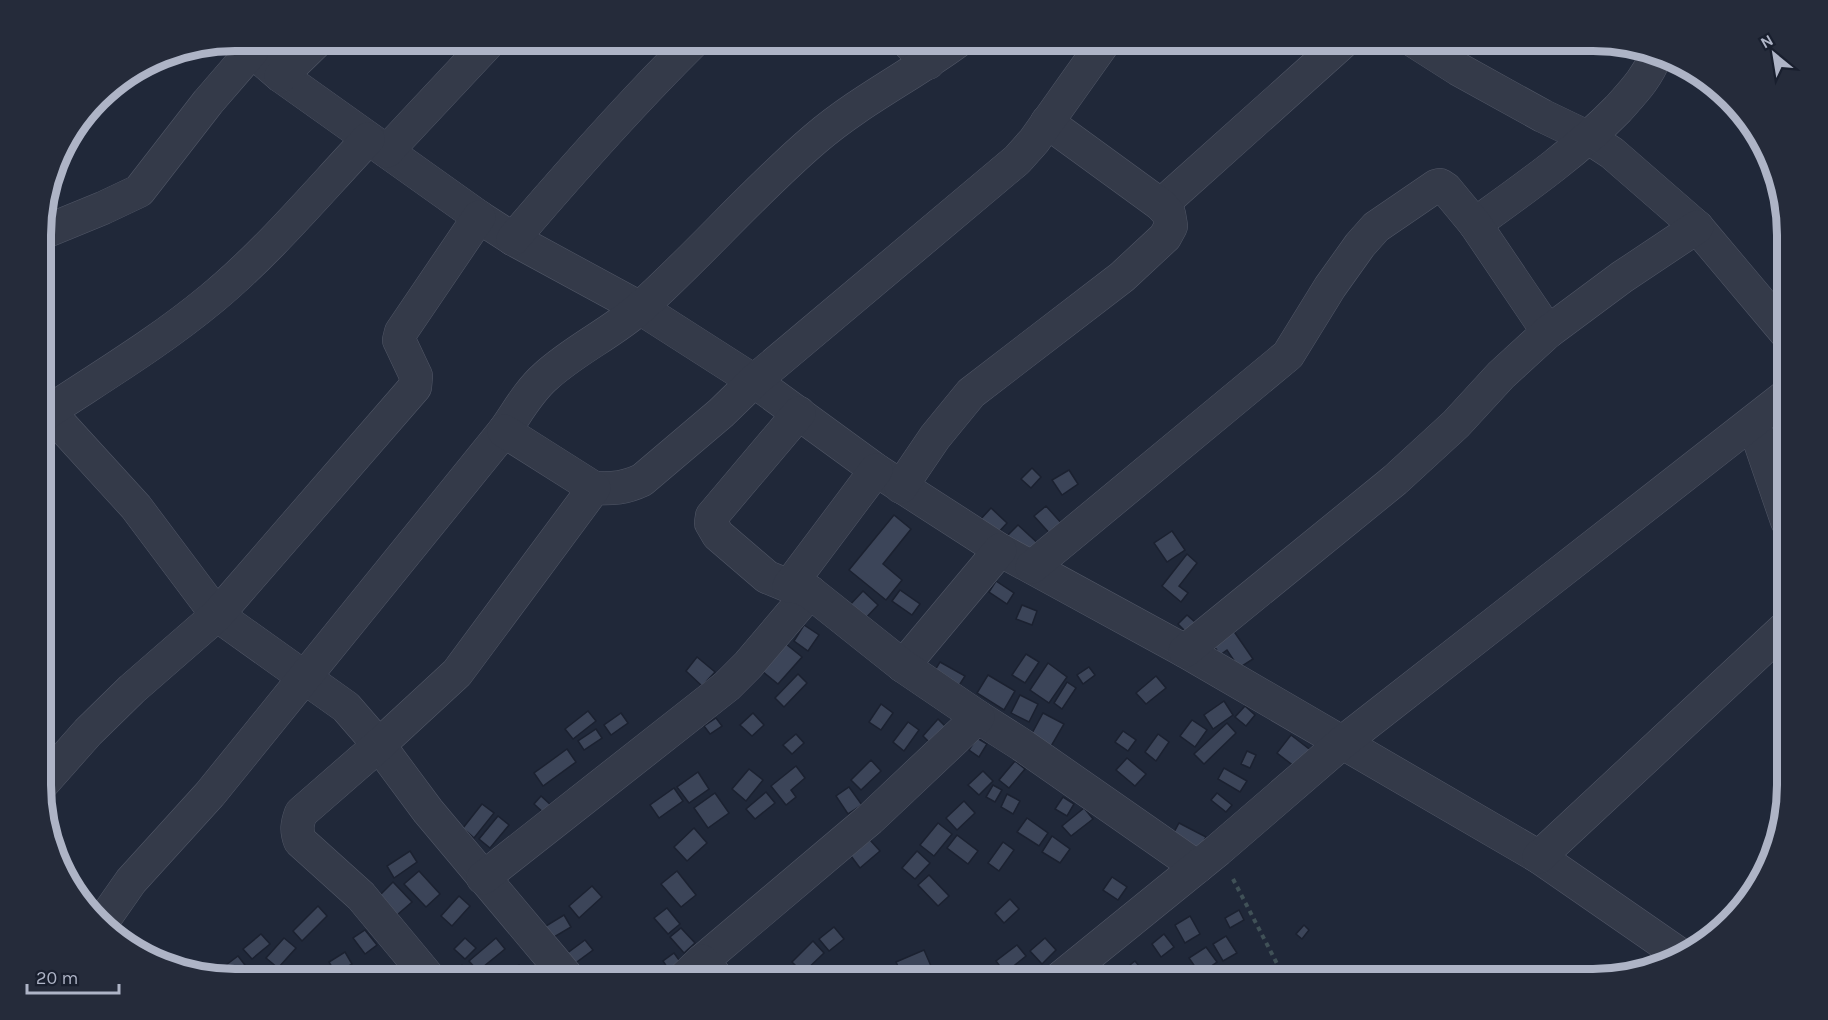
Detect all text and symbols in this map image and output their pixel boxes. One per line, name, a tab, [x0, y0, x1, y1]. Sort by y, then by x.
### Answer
north arrow	[1744, 24, 1804, 84]
text: N	[1757, 30, 1776, 53]
scale bar	[27, 957, 118, 995]
text: 20 m	[36, 967, 78, 989]

